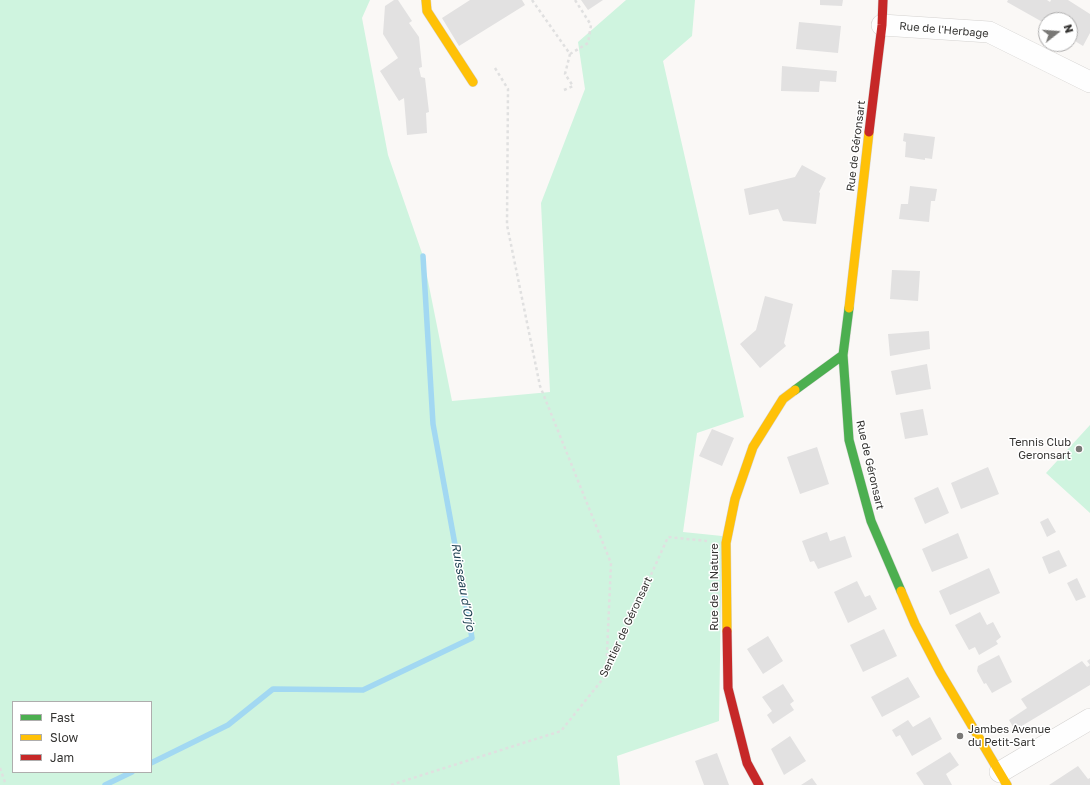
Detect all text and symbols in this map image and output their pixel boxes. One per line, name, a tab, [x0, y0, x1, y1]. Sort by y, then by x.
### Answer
north arrow	[1038, 12, 1078, 52]
street label: Rue de l'Herbage	[899, 20, 989, 40]
text: N	[1062, 23, 1076, 35]
street label: Rue de Géronsart	[844, 100, 868, 192]
street label: Rue de Géronsart	[853, 419, 887, 511]
place label: Tennis Club Geronsart	[1009, 436, 1071, 462]
marker: Tennis Club Geronsart	[1074, 444, 1084, 454]
water label: Ruisseau d'Orjo	[448, 542, 478, 632]
street label: Rue de la Nature	[708, 543, 722, 631]
street label: Sentier de Géronsart	[597, 575, 655, 679]
legend	[12, 701, 152, 773]
text: Fast	[50, 710, 75, 725]
place label: Jambes Avenue du Petit-Sart	[968, 723, 1051, 749]
text: Slow	[50, 730, 78, 745]
marker: Jambes Avenue du Petit-Sart	[955, 731, 965, 741]
text: Jam	[50, 750, 74, 765]

